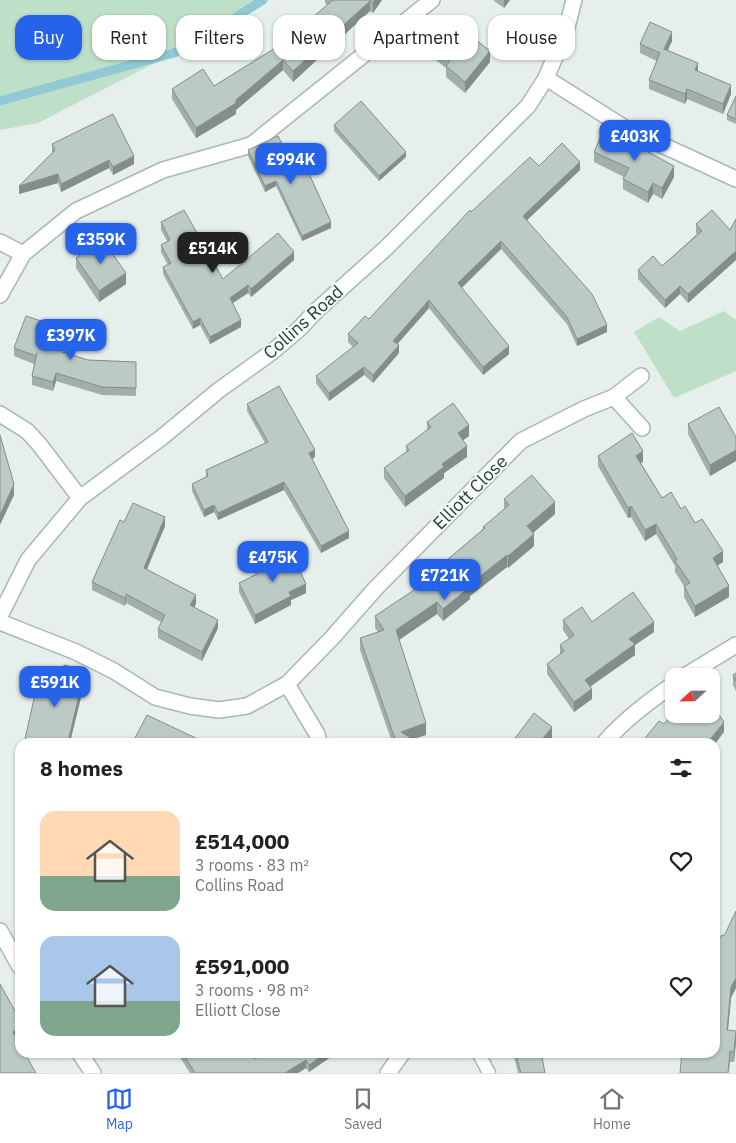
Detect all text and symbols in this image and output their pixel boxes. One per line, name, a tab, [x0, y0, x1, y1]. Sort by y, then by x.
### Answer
chip: Buy	[15, 15, 82, 60]
chip: Rent	[92, 15, 166, 60]
chip: Filters	[176, 15, 263, 60]
chip: New	[273, 15, 345, 60]
chip: Apartment	[355, 15, 478, 60]
chip: House	[488, 15, 575, 60]
pin: £403K	[600, 120, 670, 162]
text: £403K	[610, 126, 660, 146]
pin: £994K	[256, 142, 326, 185]
text: £994K	[266, 149, 316, 169]
pin: £359K	[66, 222, 136, 265]
text: £359K	[76, 229, 126, 249]
pin: £514K	[178, 232, 248, 274]
text: £514K	[188, 238, 238, 258]
street label: Collins Road	[258, 280, 348, 364]
pin: £397K	[36, 318, 106, 361]
text: £397K	[46, 325, 96, 345]
street label: Elliott Close	[428, 450, 512, 534]
pin: £475K	[238, 540, 308, 583]
text: £475K	[248, 547, 298, 567]
pin: £721K	[410, 558, 480, 601]
text: £721K	[420, 565, 470, 585]
pin: £591K	[20, 666, 90, 708]
north arrow	[665, 668, 720, 722]
map controls	[665, 668, 720, 723]
text: £591K	[30, 672, 80, 692]
text: 8 homes	[40, 754, 123, 782]
icon: filters	[667, 754, 695, 782]
text: £514,000	[195, 827, 289, 855]
icon: home	[80, 831, 140, 891]
icon: heart	[667, 847, 695, 875]
text: 3 rooms · 83 m²	[195, 855, 309, 875]
text: Collins Road	[195, 875, 284, 895]
text: £591,000	[195, 952, 289, 980]
icon: home	[80, 956, 140, 1016]
icon: heart	[667, 972, 695, 1000]
text: 3 rooms · 98 m²	[195, 980, 309, 1000]
text: Elliott Close	[195, 1000, 281, 1020]
tab: Map	[105, 1085, 133, 1133]
tab: Saved	[344, 1085, 382, 1133]
tab: Home	[593, 1085, 631, 1133]

